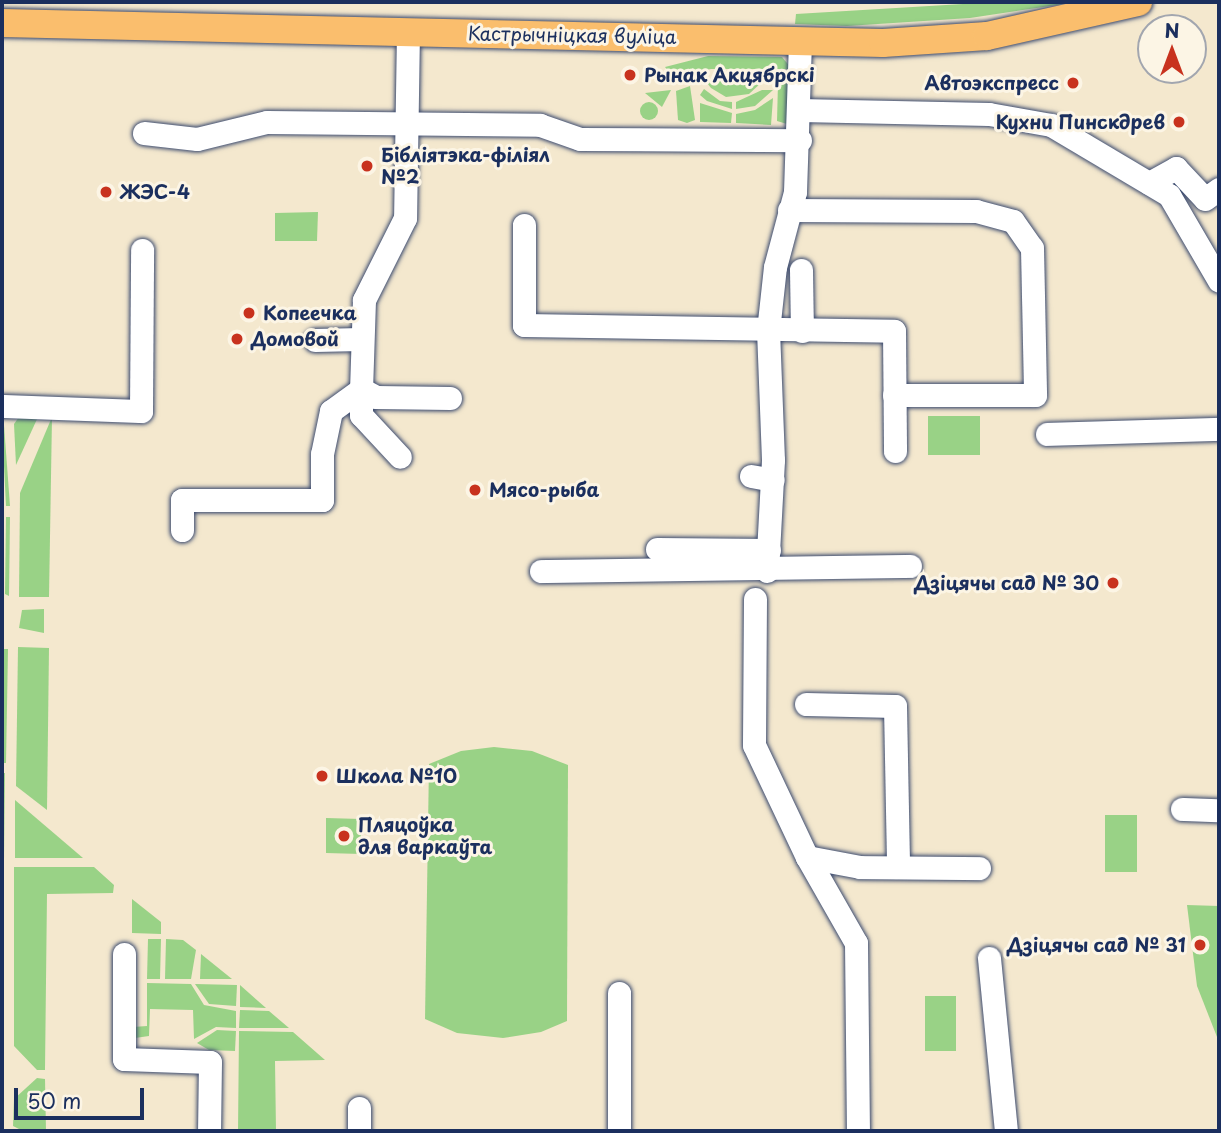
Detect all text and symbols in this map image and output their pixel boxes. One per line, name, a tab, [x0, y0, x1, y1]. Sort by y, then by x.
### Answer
north arrow	[1137, 14, 1207, 84]
text: N	[1164, 16, 1180, 44]
street label: Кастрычніцкая вуліца	[467, 22, 677, 48]
place label: Рынак Акцябрскі	[644, 64, 816, 86]
marker: Рынак Акцябрскі	[622, 67, 638, 83]
place label: Автоэкспресс	[925, 72, 1059, 94]
marker: Автоэкспресс	[1065, 75, 1081, 91]
place label: Кухни Пинскдрев	[995, 111, 1165, 133]
marker: Кухни Пинскдрев	[1171, 114, 1187, 130]
place label: Бібліятэка-філіял №2	[381, 144, 550, 188]
marker: Бібліятэка-філіял №2	[359, 158, 375, 174]
place label: ЖЭС-4	[120, 181, 190, 203]
marker: ЖЭС-4	[98, 184, 114, 200]
place label: Копеечка	[263, 302, 357, 324]
marker: Копеечка	[241, 305, 257, 321]
place label: Домовой	[251, 328, 339, 350]
marker: Домовой	[229, 331, 245, 347]
place label: Мясо-рыба	[489, 479, 599, 501]
marker: Мясо-рыба	[467, 482, 483, 498]
place label: Дзіцячы сад № 30	[914, 572, 1099, 594]
marker: Дзіцячы сад № 30	[1105, 575, 1121, 591]
place label: Школа №10	[336, 765, 458, 787]
marker: Школа №10	[314, 768, 330, 784]
place label: Пляцоўка для варкаўта	[358, 814, 493, 858]
marker: Пляцоўка для варкаўта	[336, 828, 352, 844]
place label: Дзіцячы сад № 31	[1007, 934, 1186, 956]
marker: Дзіцячы сад № 31	[1192, 937, 1208, 953]
scale bar	[18, 1074, 147, 1118]
text: 50 m	[27, 1084, 81, 1116]

